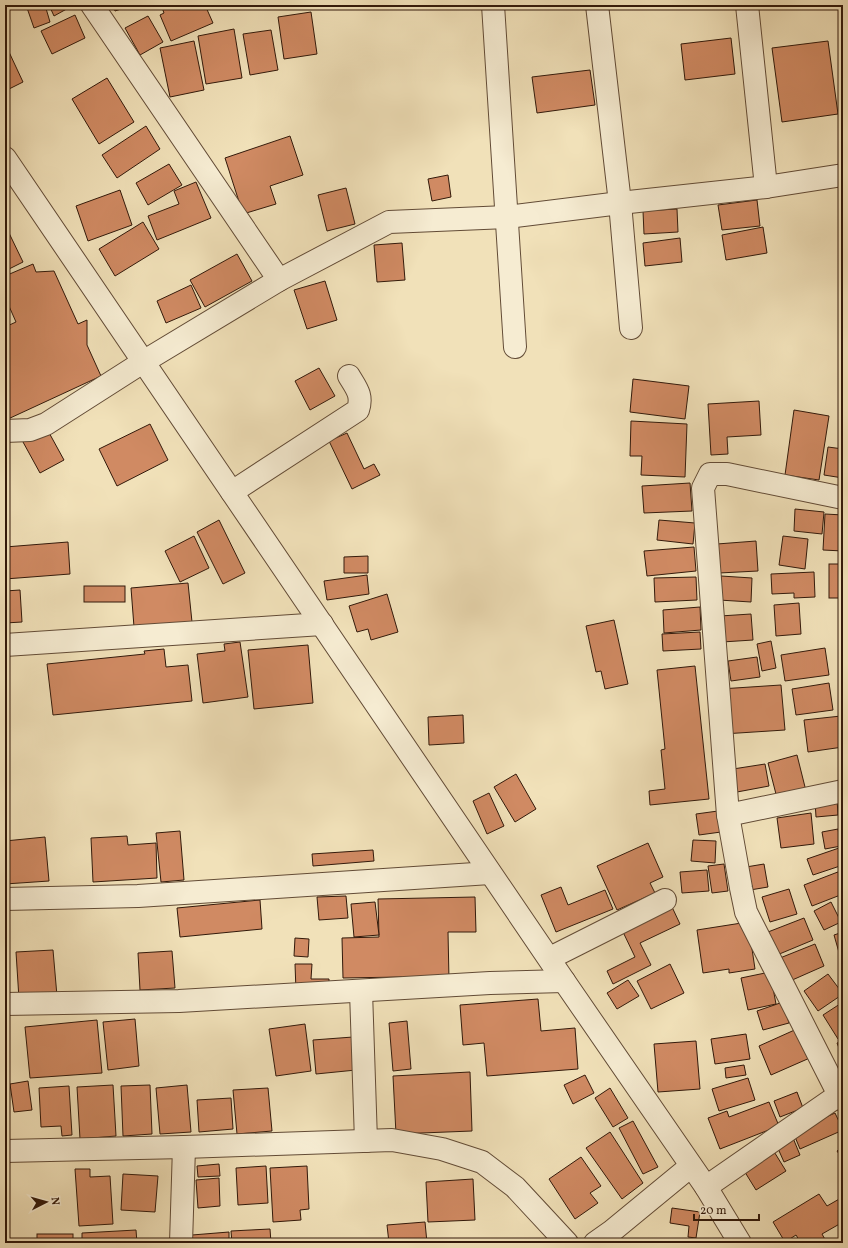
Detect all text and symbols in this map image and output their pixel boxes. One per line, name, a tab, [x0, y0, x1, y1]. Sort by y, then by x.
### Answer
north arrow	[26, 1182, 66, 1222]
text: N	[47, 1196, 62, 1206]
scale bar	[694, 1196, 759, 1222]
text: 20 m	[700, 1203, 727, 1219]

